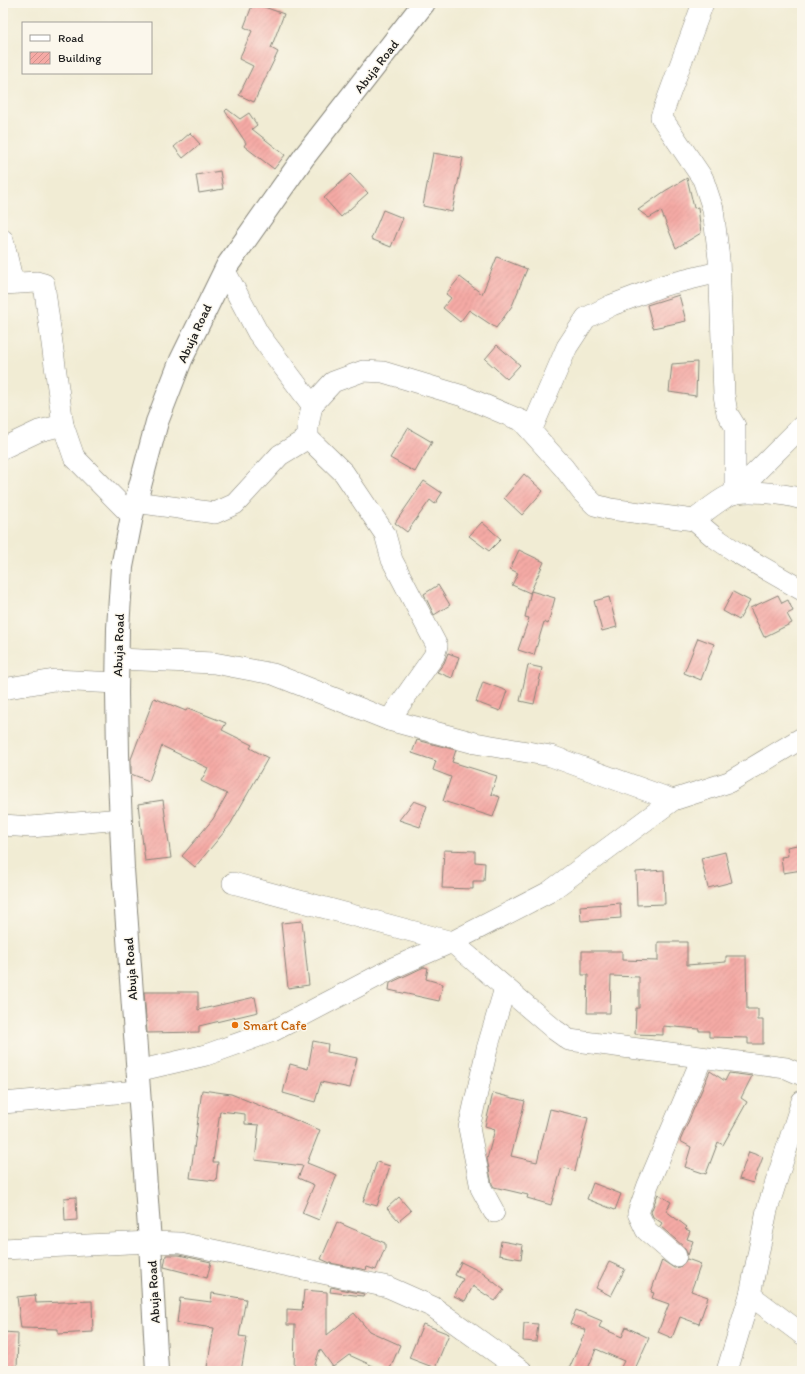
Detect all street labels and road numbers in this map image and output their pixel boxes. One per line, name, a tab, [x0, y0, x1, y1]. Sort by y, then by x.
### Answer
street label: Abuja Road	[351, 37, 402, 96]
street label: Abuja Road	[174, 301, 215, 365]
street label: Abuja Road	[110, 613, 127, 677]
street label: Abuja Road	[121, 937, 140, 1001]
street label: Abuja Road	[144, 1260, 163, 1324]

